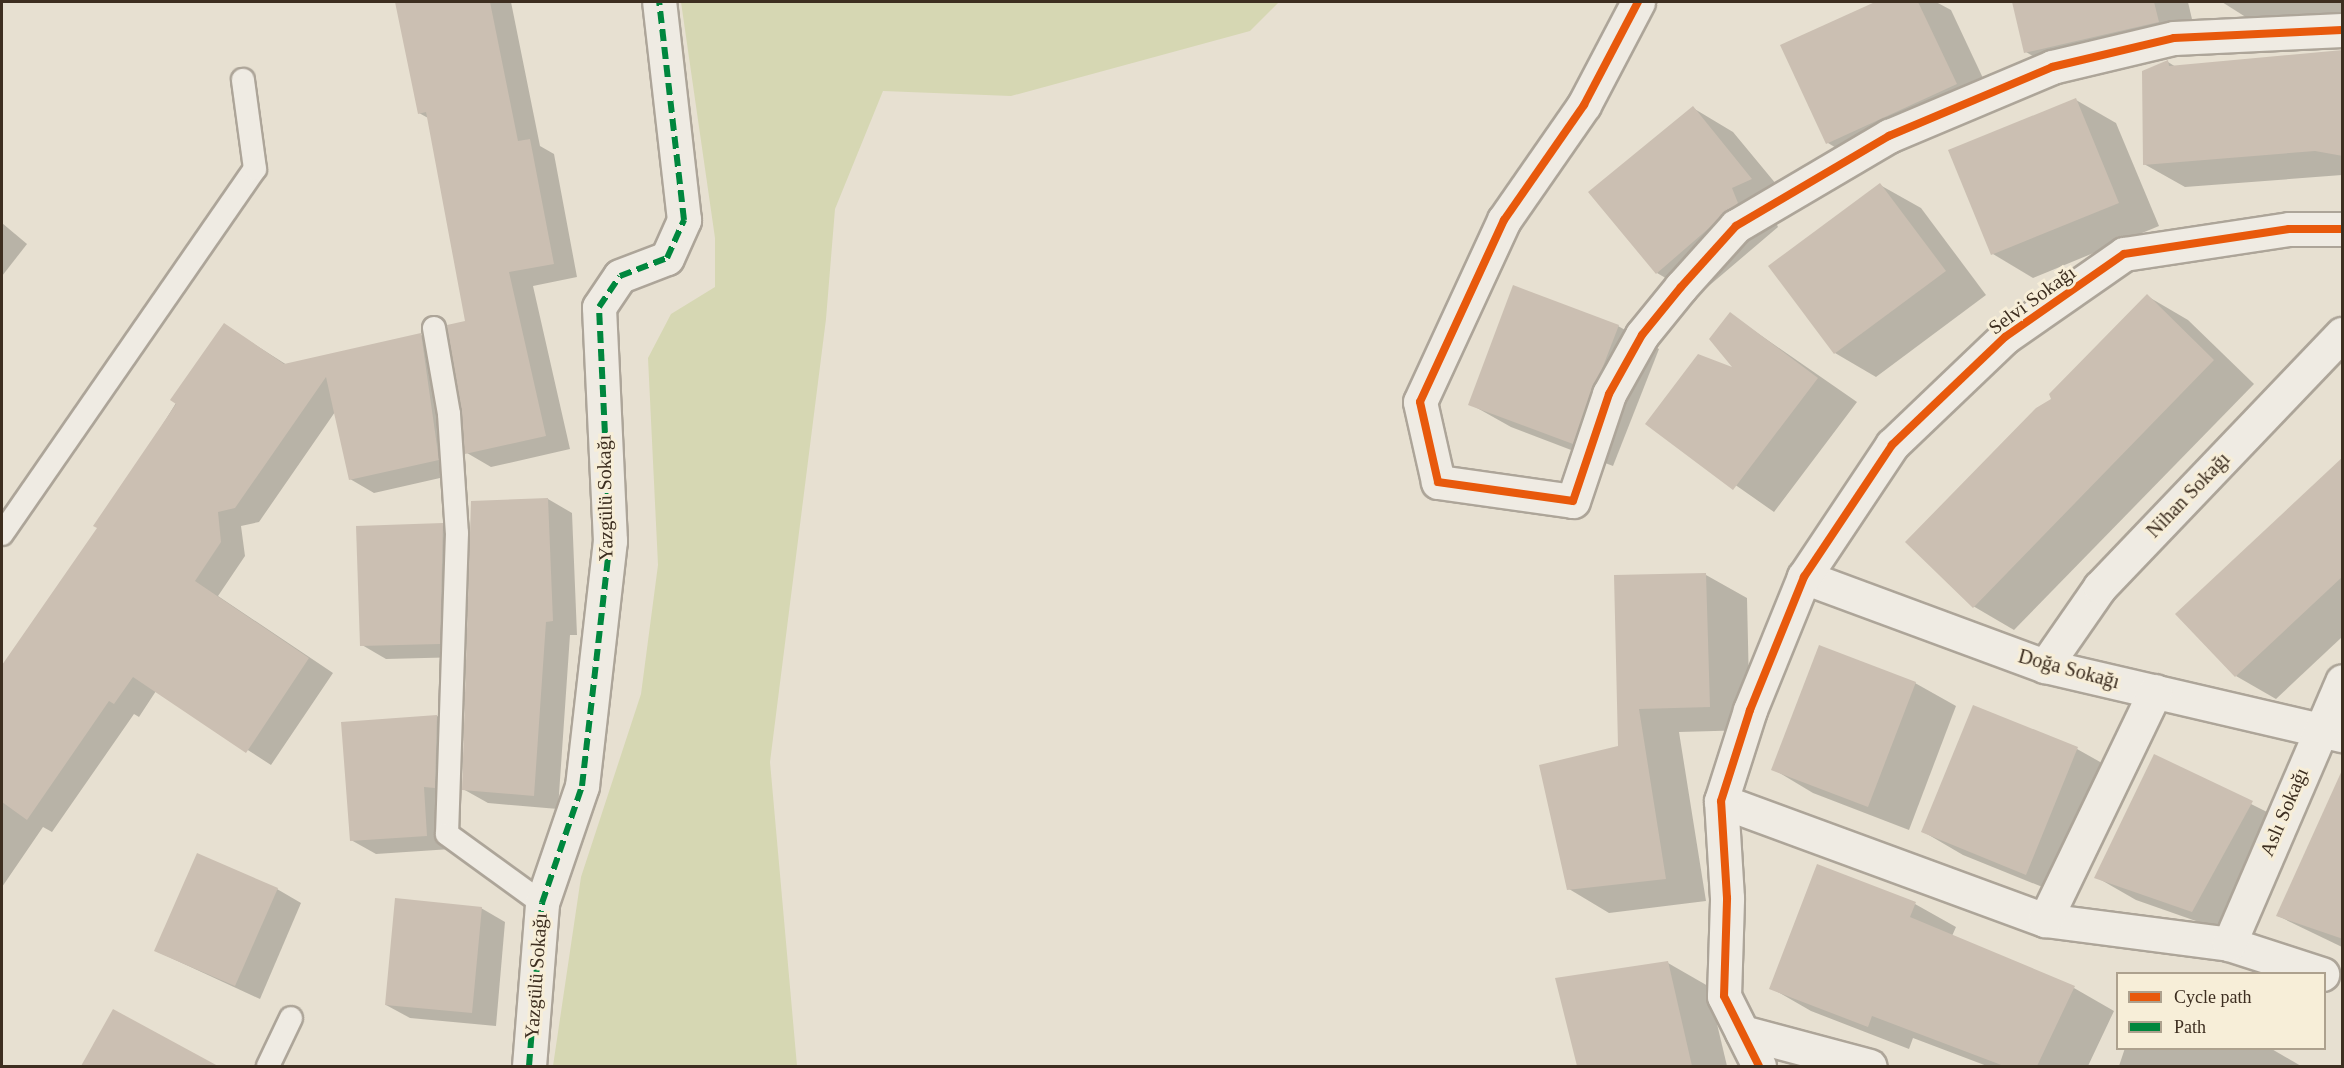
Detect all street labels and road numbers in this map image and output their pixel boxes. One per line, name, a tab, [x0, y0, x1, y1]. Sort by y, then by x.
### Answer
street label: Selvi Sokağı	[1984, 260, 2080, 340]
street label: Yazgülü Sokağı	[592, 435, 618, 561]
street label: Nihan Sokağı	[2141, 447, 2235, 543]
street label: Doğa Sokağı	[2016, 644, 2122, 694]
street label: Aslı Sokağı	[2255, 764, 2313, 860]
street label: Yazgülü Sokağı	[520, 912, 552, 1040]

